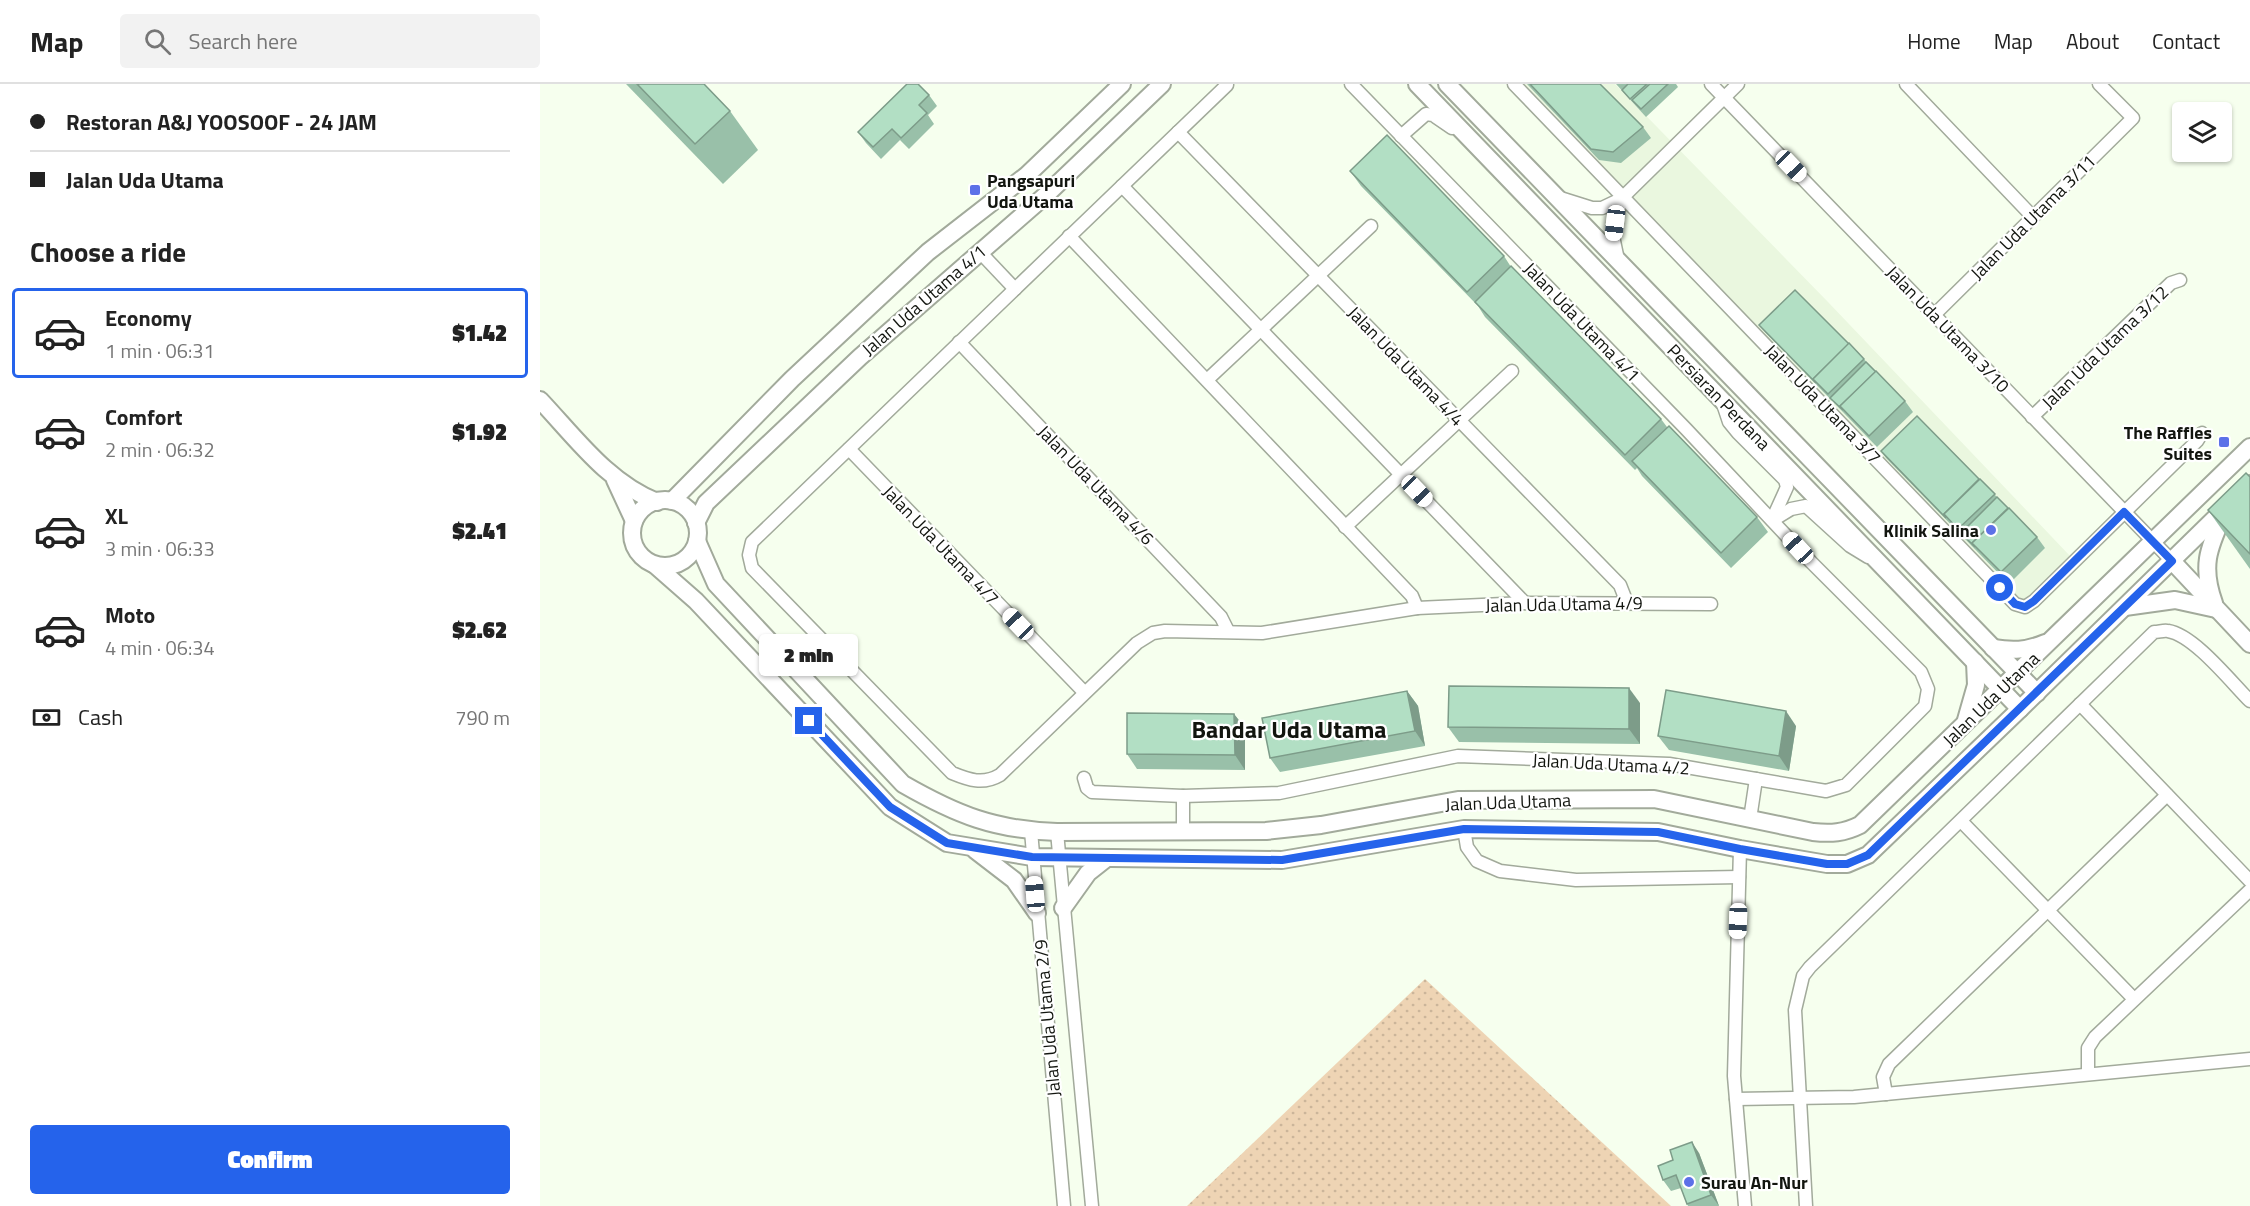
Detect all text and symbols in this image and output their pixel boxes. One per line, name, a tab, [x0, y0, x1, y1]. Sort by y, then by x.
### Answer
search box	[120, 14, 540, 68]
text: Map	[30, 20, 84, 63]
text: Search here	[189, 24, 298, 58]
icon: search	[141, 25, 174, 58]
text: Home	[1907, 25, 1961, 57]
text: Map	[1994, 25, 2033, 57]
text: About	[2066, 25, 2119, 57]
text: Contact	[2152, 25, 2220, 57]
map controls	[2172, 102, 2232, 162]
button: layers	[2172, 102, 2232, 162]
text: Restoran A&J YOOSOOF - 24 JAM	[66, 105, 377, 139]
car	[1772, 147, 1810, 185]
street label: Jalan Uda Utama 3/11	[1964, 148, 2102, 286]
text: Jalan Uda Utama	[66, 163, 224, 197]
place label: Pangsapuri Uda Utama	[987, 167, 1075, 215]
marker: Pangsapuri Uda Utama	[968, 183, 982, 197]
car	[1604, 204, 1626, 242]
text: Choose a ride	[30, 231, 186, 272]
street label: Jalan Uda Utama 4/1	[856, 238, 992, 362]
street label: Jalan Uda Utama 4/1	[1518, 256, 1646, 388]
street label: Jalan Uda Utama 3/10	[1880, 259, 2016, 399]
street label: Jalan Uda Utama 3/12	[2035, 279, 2175, 415]
street label: Jalan Uda Utama 4/4	[1342, 300, 1470, 432]
text: Economy	[105, 301, 192, 335]
icon: car	[33, 306, 87, 360]
text: $1.42	[452, 316, 507, 350]
text: 1 min · 06:31	[105, 335, 215, 366]
street label: Persiaran Perdana	[1661, 338, 1777, 456]
street label: Jalan Uda Utama 3/7	[1759, 338, 1887, 470]
text: Comfort	[105, 400, 183, 434]
icon: car	[33, 405, 87, 459]
text: $1.92	[452, 415, 507, 449]
street label: Jalan Uda Utama 4/6	[1032, 419, 1160, 551]
place label: The Raffles Suites	[2124, 419, 2212, 467]
text: 2 min · 06:32	[105, 434, 215, 465]
marker: The Raffles Suites	[2217, 435, 2231, 449]
car	[1398, 472, 1436, 510]
street label: Jalan Uda Utama 4/7	[877, 479, 1005, 611]
text: XL	[105, 499, 128, 533]
icon: car	[33, 504, 87, 558]
text: $2.41	[452, 514, 507, 548]
place label: Klinik Salina	[1883, 517, 1979, 544]
marker: Klinik Salina	[1984, 523, 1998, 537]
car	[1779, 529, 1817, 567]
text: 3 min · 06:33	[105, 533, 215, 564]
route start	[1986, 574, 2013, 601]
street label: Jalan Uda Utama 4/9	[1485, 589, 1643, 619]
text: Moto	[105, 598, 155, 632]
icon: car	[33, 603, 87, 657]
car	[999, 605, 1037, 643]
text: $2.62	[452, 613, 507, 647]
text: 4 min · 06:34	[105, 632, 215, 663]
callout: 2 min	[760, 634, 858, 676]
text: 2 min	[784, 639, 833, 670]
street label: Jalan Uda Utama	[1936, 646, 2046, 752]
text: Cash	[78, 700, 123, 734]
icon: cash	[30, 701, 63, 734]
text: 790 m	[455, 702, 510, 733]
route end	[795, 707, 822, 734]
district label: Bandar Uda Utama	[1191, 711, 1387, 747]
street label: Jalan Uda Utama 4/2	[1532, 746, 1690, 782]
street label: Jalan Uda Utama	[1445, 786, 1571, 818]
car	[1024, 875, 1046, 913]
car	[1728, 903, 1748, 939]
street label: Jalan Uda Utama 2/9	[1027, 938, 1067, 1098]
button: Confirm	[30, 1125, 510, 1194]
place label: Surau An-Nur	[1701, 1169, 1808, 1196]
marker: Surau An-Nur	[1682, 1175, 1696, 1189]

